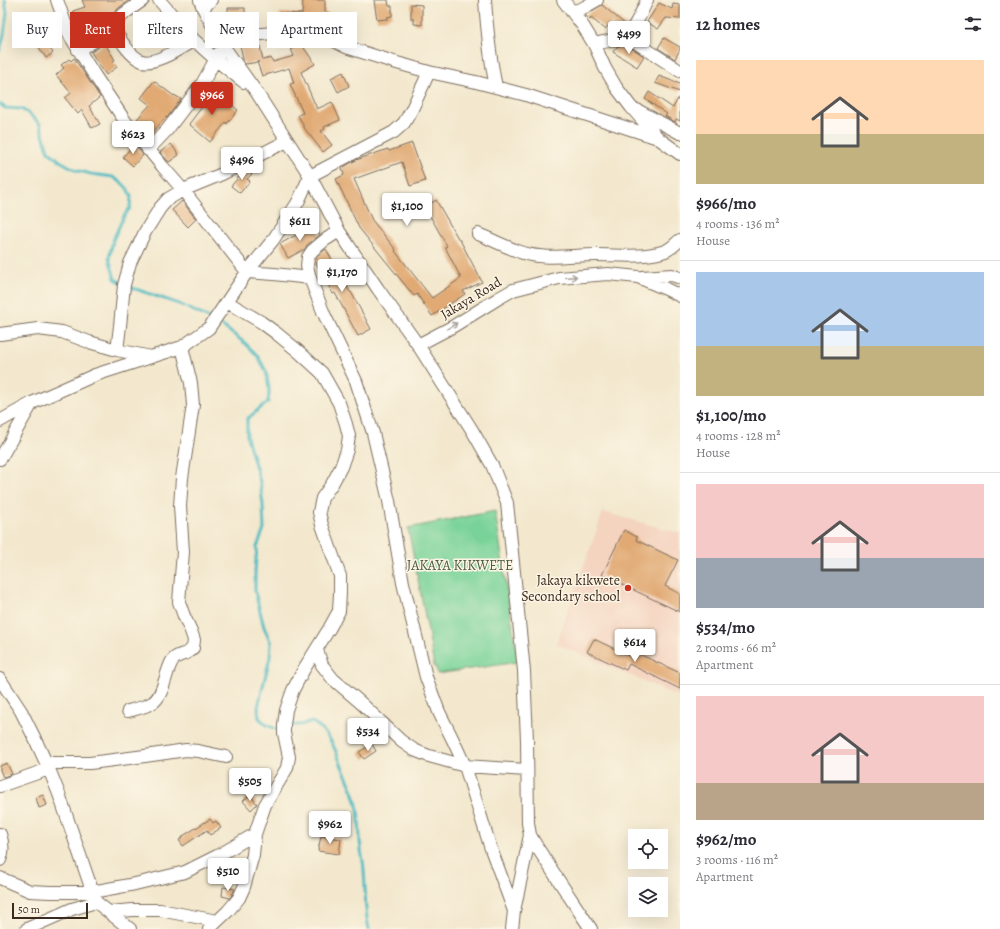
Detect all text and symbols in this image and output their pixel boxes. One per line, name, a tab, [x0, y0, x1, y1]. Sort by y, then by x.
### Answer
chip: Buy	[12, 12, 62, 48]
chip: Rent	[70, 12, 125, 48]
chip: Filters	[133, 12, 197, 48]
chip: New	[205, 12, 259, 48]
chip: Apartment	[267, 12, 357, 48]
text: 12 homes	[696, 13, 760, 36]
icon: filters	[962, 13, 984, 35]
pin: $499	[605, 21, 653, 55]
text: $499	[617, 25, 641, 42]
pin: $966	[188, 82, 236, 116]
text: $966	[200, 86, 224, 103]
icon: home	[804, 86, 876, 158]
pin: $623	[109, 121, 157, 155]
text: $623	[121, 125, 145, 142]
pin: $496	[218, 147, 266, 181]
text: $496	[230, 151, 254, 168]
text: $966/mo	[696, 192, 756, 215]
pin: $1,100	[374, 193, 440, 227]
text: $1,100	[391, 197, 423, 214]
pin: $611	[276, 208, 324, 242]
text: $611	[289, 212, 311, 229]
text: 4 rooms · 136 m²	[696, 215, 780, 232]
text: House	[696, 232, 730, 249]
pin: $1,170	[309, 259, 375, 293]
text: $1,170	[327, 263, 357, 280]
street label: Jakaya Road	[437, 272, 505, 324]
one-way arrow	[564, 273, 577, 281]
icon: home	[804, 298, 876, 370]
one-way arrow	[446, 322, 458, 330]
text: $1,100/mo	[696, 404, 766, 427]
text: 4 rooms · 128 m²	[696, 427, 781, 444]
text: House	[696, 444, 730, 461]
icon: home	[804, 510, 876, 582]
park label: JAKAYA KIKWETE	[407, 556, 513, 575]
place label: Jakaya kikwete Secondary school	[521, 571, 621, 606]
marker: Jakaya kikwete Secondary school	[623, 583, 633, 593]
text: $534/mo	[696, 616, 755, 639]
pin: $614	[611, 629, 659, 663]
text: $614	[624, 633, 646, 650]
text: 2 rooms · 66 m²	[696, 639, 776, 656]
text: Apartment	[696, 656, 754, 673]
pin: $534	[344, 718, 392, 752]
text: $534	[356, 722, 380, 739]
icon: home	[804, 722, 876, 794]
pin: $505	[226, 768, 274, 802]
text: $505	[238, 772, 262, 789]
pin: $962	[306, 811, 354, 845]
text: $962	[318, 815, 342, 832]
text: $962/mo	[696, 828, 757, 851]
map controls	[628, 829, 668, 917]
button: locate	[628, 829, 668, 869]
text: 3 rooms · 116 m²	[696, 851, 778, 868]
pin: $510	[204, 858, 252, 892]
text: $510	[217, 862, 239, 879]
text: Apartment	[696, 868, 754, 885]
button: layers	[628, 877, 668, 917]
scale bar	[12, 901, 88, 920]
text: 50 m	[18, 902, 40, 917]

